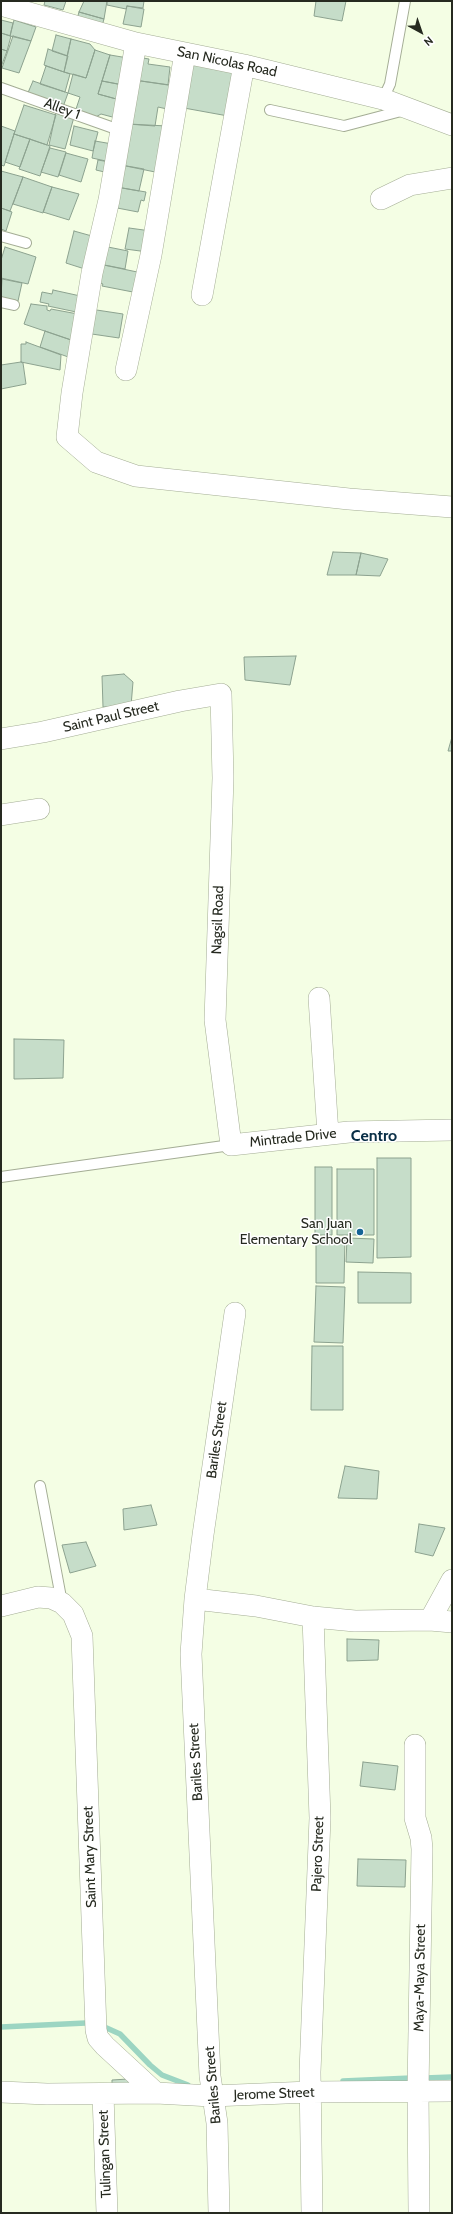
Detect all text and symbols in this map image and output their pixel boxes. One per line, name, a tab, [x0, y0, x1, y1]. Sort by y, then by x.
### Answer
north arrow	[401, 12, 441, 52]
text: N	[421, 33, 436, 49]
street label: San Nicolas Road	[175, 43, 279, 81]
street label: Alley 1	[42, 95, 82, 123]
street label: Saint Paul Street	[61, 698, 161, 736]
street label: Nagsil Road	[208, 885, 228, 955]
street label: Mintrade Drive	[249, 1125, 337, 1151]
district label: Centro	[351, 1126, 397, 1146]
place label: San Juan Elementary School	[240, 1216, 352, 1248]
marker: San Juan Elementary School	[355, 1227, 365, 1237]
street label: Bariles Street	[203, 1400, 231, 1480]
street label: Bariles Street	[186, 1723, 206, 1801]
street label: Saint Mary Street	[80, 1806, 100, 1908]
street label: Pajero Street	[308, 1816, 328, 1892]
street label: Maya-Maya Street	[411, 1924, 429, 2032]
street label: Bariles Street	[201, 2046, 225, 2124]
street label: Jerome Street	[233, 2084, 315, 2104]
street label: Tulingan Street	[95, 2110, 115, 2198]

